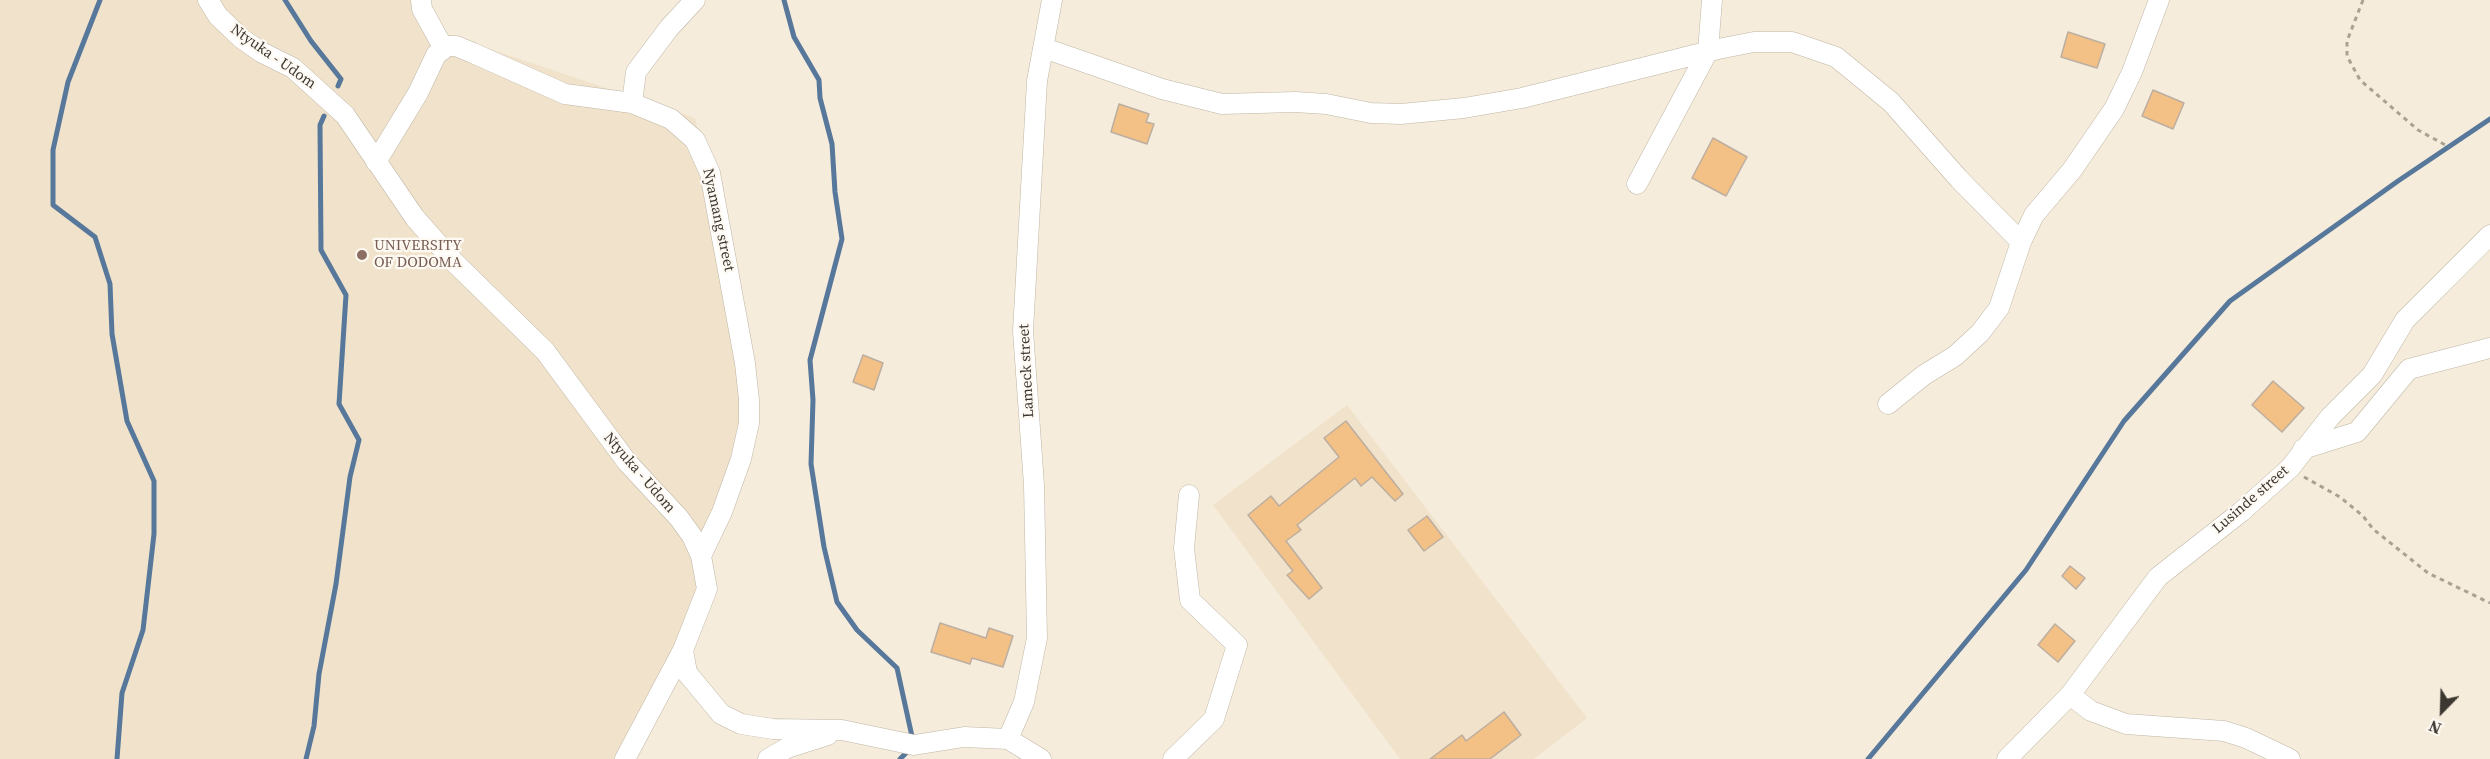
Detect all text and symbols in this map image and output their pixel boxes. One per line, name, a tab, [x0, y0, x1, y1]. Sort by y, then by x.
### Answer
street label: Ntyuka - Udom	[227, 21, 319, 93]
street label: Nyamang street	[698, 167, 738, 273]
place label: UNIVERSITY OF DODOMA	[374, 237, 462, 272]
marker: UNIVERSITY OF DODOMA	[355, 248, 369, 262]
street label: Lameck street	[1016, 323, 1038, 419]
street label: Ntyuka - Udom	[599, 429, 679, 517]
street label: Lusinde street	[2209, 462, 2293, 538]
north arrow	[2412, 681, 2472, 741]
text: N	[2425, 715, 2445, 740]

